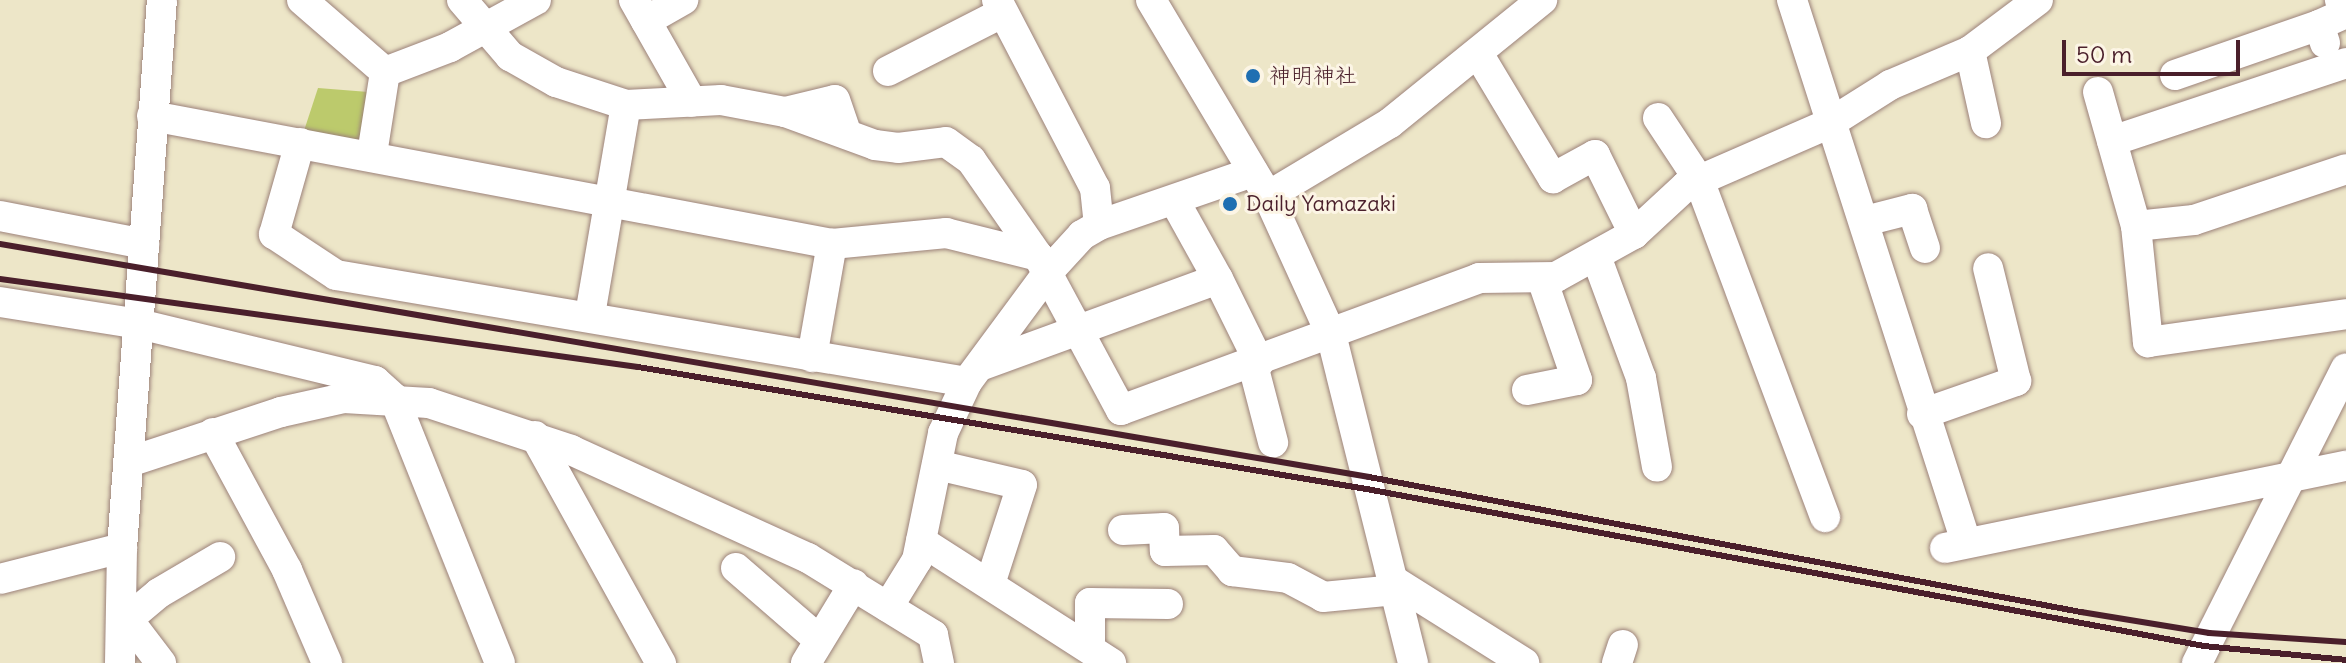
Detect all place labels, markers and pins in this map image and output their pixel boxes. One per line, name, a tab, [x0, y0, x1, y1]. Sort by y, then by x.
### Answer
place label: 神明神社	[1269, 63, 1357, 89]
marker: 神明神社	[1244, 67, 1262, 85]
place label: Daily Yamazaki	[1246, 191, 1396, 217]
marker: Daily Yamazaki	[1221, 195, 1239, 213]

